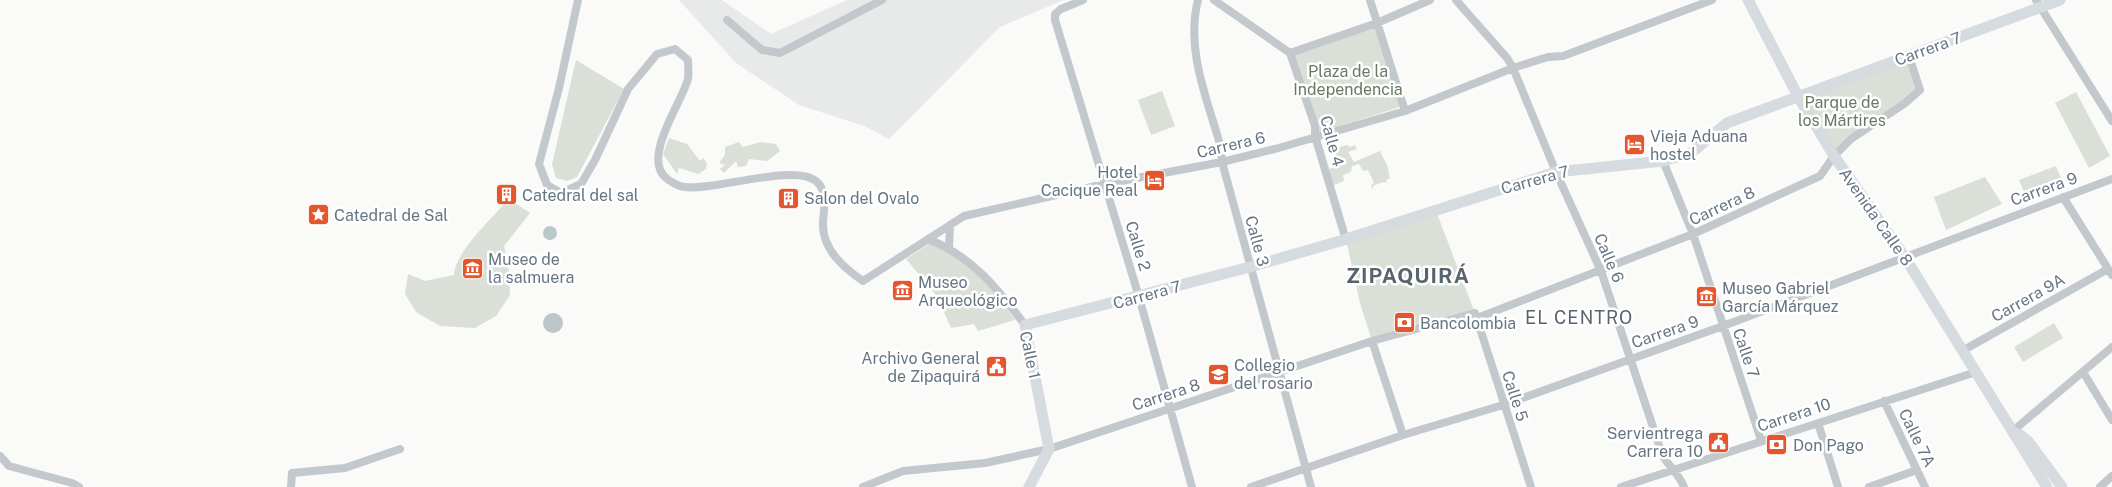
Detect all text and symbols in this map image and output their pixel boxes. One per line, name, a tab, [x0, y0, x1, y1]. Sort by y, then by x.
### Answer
street label: Carrera 7	[1892, 28, 1964, 70]
park label: Plaza de la Independencia	[1293, 62, 1403, 99]
park label: Parque de los Mártires	[1798, 93, 1886, 130]
street label: Calle 4	[1316, 114, 1348, 168]
place label: Vieja Aduana hostel	[1650, 127, 1748, 164]
street label: Carrera 6	[1195, 128, 1267, 162]
hotel icon: Vieja Aduana hostel	[1622, 133, 1646, 157]
street label: Carrera 7	[1499, 162, 1571, 198]
place label: Hotel Cacique Real	[1041, 163, 1138, 200]
street label: Avenida Calle 8	[1835, 165, 1917, 269]
street label: Carrera 9	[2008, 168, 2080, 210]
hotel icon: Hotel Cacique Real	[1142, 169, 1166, 193]
building icon: Catedral del sal	[494, 183, 518, 207]
street label: Carrera 8	[1686, 183, 1758, 229]
place label: Catedral del sal	[522, 186, 639, 205]
building icon: Salon del Ovalo	[776, 186, 800, 210]
place label: Salon del Ovalo	[804, 189, 919, 208]
place icon: Catedral de Sal	[306, 203, 330, 227]
place label: Catedral de Sal	[334, 206, 448, 225]
street label: Calle 3	[1241, 214, 1273, 268]
street label: Calle 2	[1121, 219, 1155, 273]
street label: Calle 6	[1590, 231, 1628, 285]
place label: Museo de la salmuera	[488, 250, 574, 287]
museum icon: Museo de la salmuera	[460, 256, 484, 280]
district label: ZIPAQUIRÁ	[1346, 263, 1470, 288]
street label: Carrera 9A	[1988, 270, 2068, 326]
place label: Museo Arqueológico	[918, 273, 1017, 310]
street label: Carrera 7	[1111, 277, 1183, 313]
museum icon: Museo Arqueológico	[890, 279, 914, 303]
place label: Museo Gabriel García Márquez	[1722, 279, 1839, 316]
museum icon: Museo Gabriel García Márquez	[1694, 285, 1718, 309]
district label: EL CENTRO	[1525, 307, 1633, 328]
bank icon: Bancolombia	[1392, 311, 1416, 335]
street label: Carrera 9	[1629, 312, 1701, 352]
place label: Bancolombia	[1420, 314, 1516, 333]
street label: Calle 7	[1729, 326, 1763, 380]
street label: Calle 1	[1016, 329, 1044, 381]
place label: Archivo General de Zipaquirá	[861, 349, 980, 386]
public building icon: Archivo General de Zipaquirá	[984, 355, 1008, 379]
place label: Collegio del rosario	[1234, 356, 1313, 393]
school or university icon: Collegio del rosario	[1206, 362, 1230, 386]
street label: Calle 5	[1498, 368, 1532, 424]
street label: Carrera 8	[1130, 375, 1202, 415]
street label: Carrera 10	[1755, 394, 1833, 436]
street label: Calle 7A	[1895, 406, 1939, 470]
place label: Servientrega Carrera 10	[1607, 424, 1703, 461]
public building icon: Servientrega Carrera 10	[1707, 430, 1731, 454]
bank icon: Don Pago	[1765, 433, 1789, 457]
place label: Don Pago	[1793, 436, 1864, 455]

